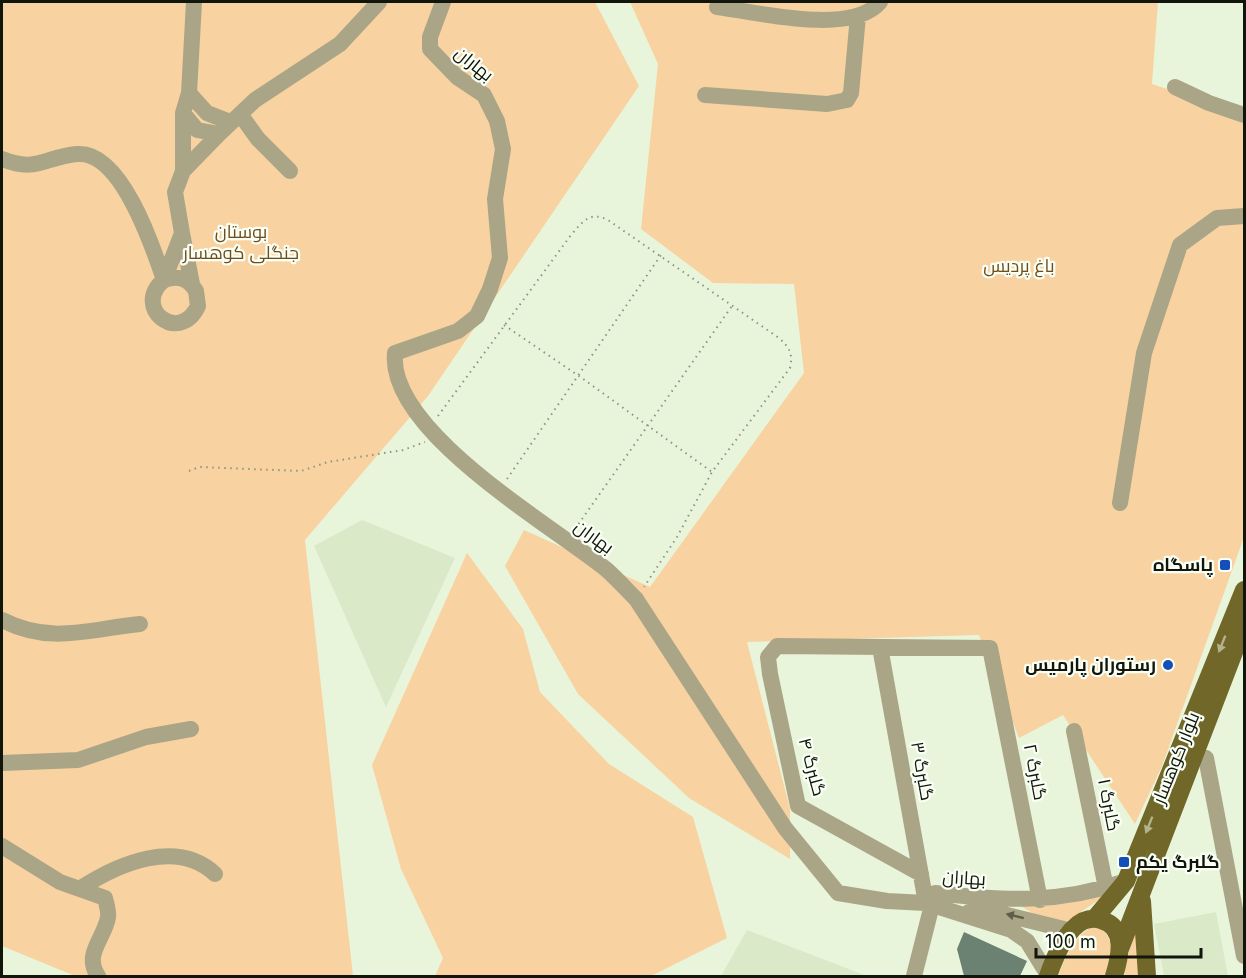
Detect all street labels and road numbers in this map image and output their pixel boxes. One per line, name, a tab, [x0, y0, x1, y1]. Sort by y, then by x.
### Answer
street label: بهاران	[450, 42, 498, 86]
street label: بهاران	[570, 515, 618, 559]
street label: بلوار کوهسار	[1147, 709, 1204, 808]
street label: گلبرگ ۴	[794, 735, 830, 799]
street label: گلبرگ ۳	[906, 740, 938, 802]
street label: گلبرگ ۲	[1019, 742, 1051, 802]
street label: گلبرگ ۱	[1093, 777, 1125, 833]
street label: بهاران	[942, 866, 986, 890]

